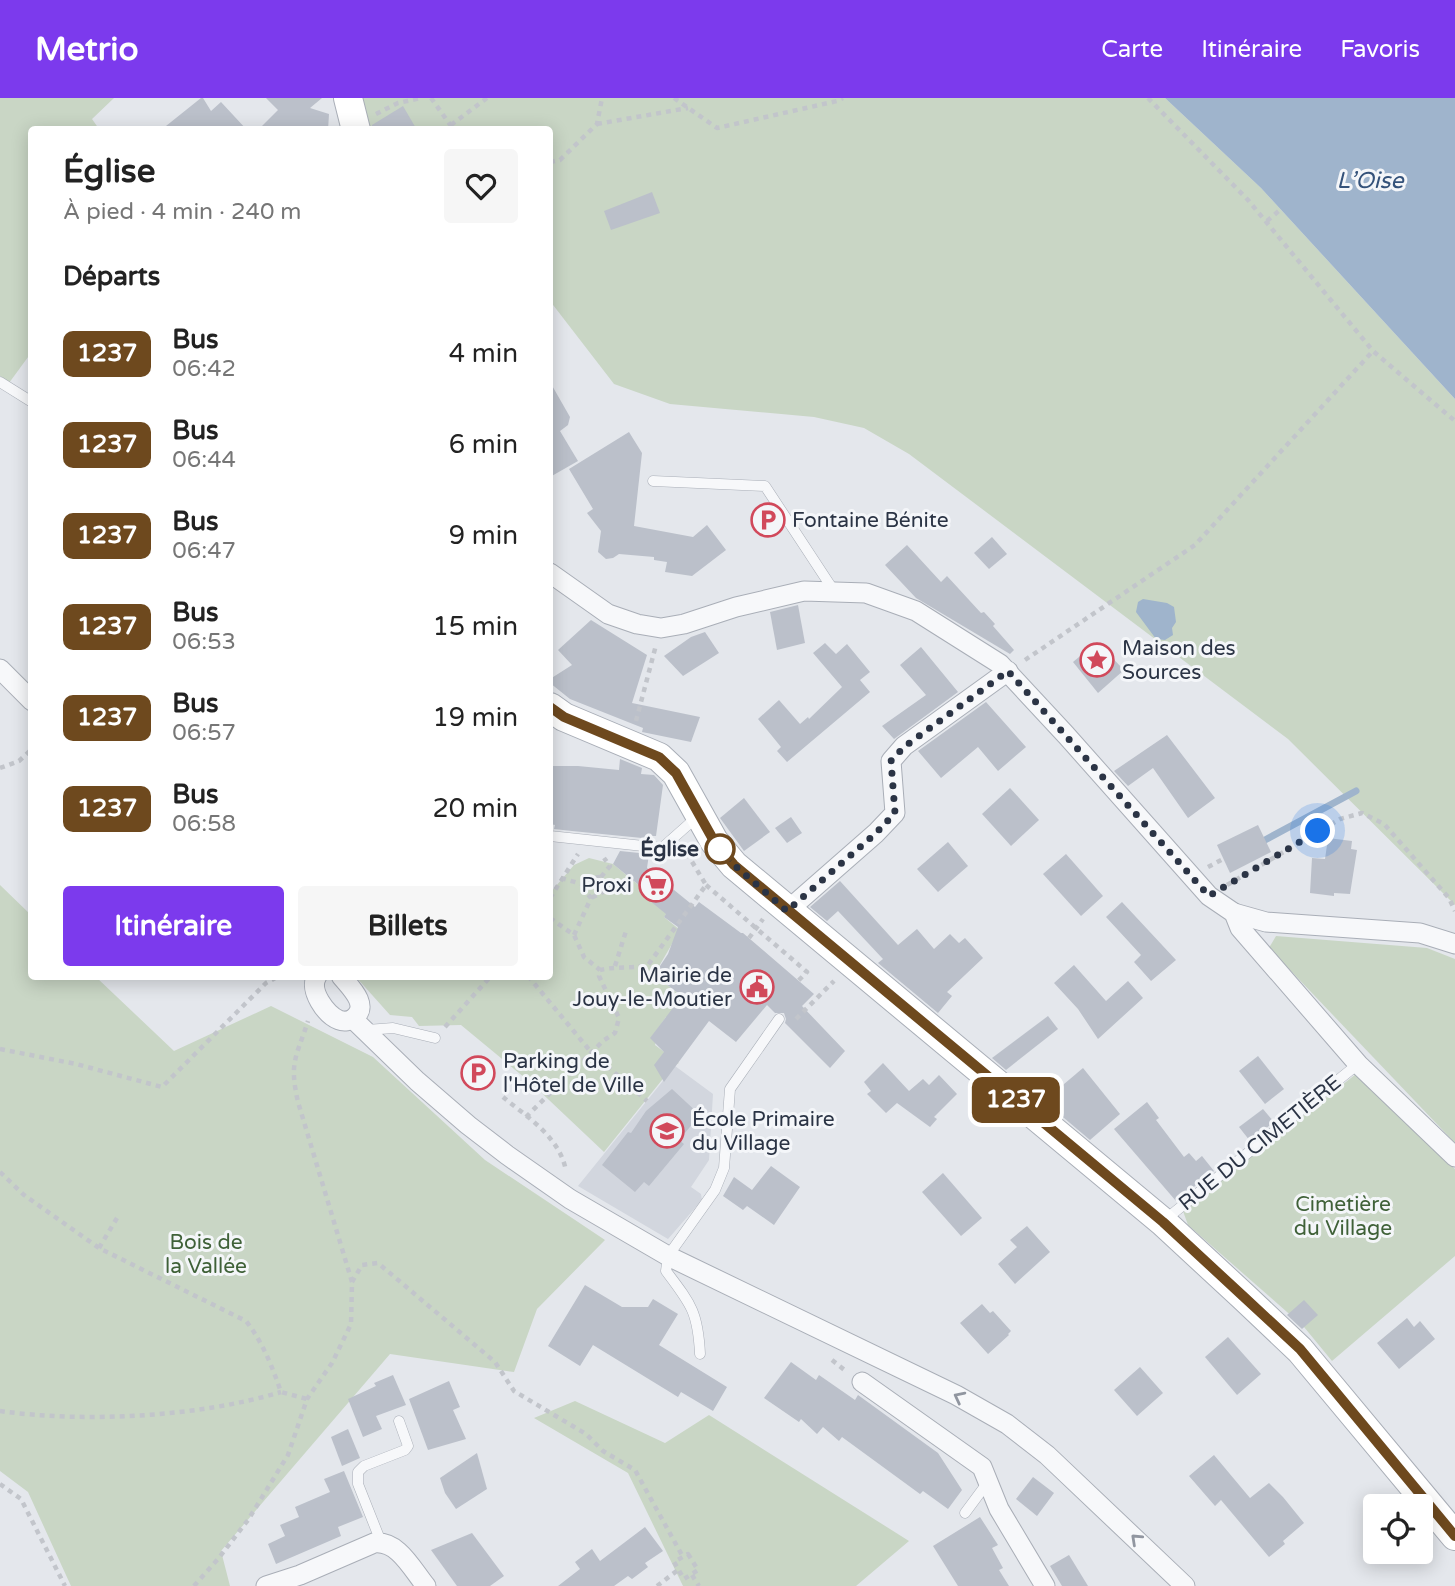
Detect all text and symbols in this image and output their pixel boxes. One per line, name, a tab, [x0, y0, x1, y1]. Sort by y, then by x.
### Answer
text: Metrio	[35, 30, 139, 69]
text: Carte	[1101, 35, 1163, 64]
text: Itinéraire	[1201, 35, 1302, 64]
text: Favoris	[1340, 35, 1420, 64]
button: heart	[444, 149, 518, 223]
text: Église	[63, 152, 155, 191]
water label: L’Oise	[1337, 167, 1405, 195]
text: À pied · 4 min · 240 m	[63, 198, 302, 226]
text: Départs	[63, 261, 160, 292]
text: Bus	[172, 324, 218, 355]
text: 4 min	[449, 338, 518, 369]
text: 1237	[77, 339, 137, 368]
text: 06:42	[172, 355, 236, 383]
text: Bus	[172, 415, 218, 446]
text: 6 min	[449, 429, 518, 460]
text: 1237	[77, 430, 137, 459]
text: 06:44	[172, 446, 236, 474]
parking icon: Fontaine Bénite	[749, 501, 787, 539]
text: Bus	[172, 506, 218, 537]
place label: Fontaine Bénite	[792, 508, 949, 533]
text: 9 min	[449, 520, 518, 551]
text: 1237	[77, 521, 137, 550]
text: 06:47	[172, 537, 236, 565]
text: Bus	[172, 597, 218, 628]
text: 15 min	[432, 611, 518, 642]
text: 1237	[77, 612, 137, 641]
text: 06:53	[172, 628, 236, 656]
place label: Maison des Sources	[1122, 636, 1236, 685]
place icon: Maison des Sources	[1078, 641, 1116, 679]
text: Bus	[172, 688, 218, 719]
text: 19 min	[432, 702, 518, 733]
text: 1237	[77, 703, 137, 732]
text: 06:57	[172, 719, 236, 747]
text: Bus	[172, 779, 218, 810]
text: 20 min	[432, 793, 518, 824]
text: 1237	[77, 794, 137, 823]
text: 06:58	[172, 810, 236, 838]
your location	[1300, 813, 1335, 848]
marker: Église	[705, 834, 735, 864]
place label: Église	[640, 836, 699, 862]
supermarket icon: Proxi	[637, 866, 675, 904]
place label: Proxi	[581, 873, 632, 898]
button: Itinéraire	[63, 886, 284, 966]
button: Billets	[298, 886, 518, 966]
place label: Mairie de Jouy-le-Moutier	[573, 963, 732, 1012]
public building icon: Mairie de Jouy-le-Moutier	[738, 968, 776, 1006]
place label: Parking de l'Hôtel de Ville	[503, 1049, 644, 1098]
parking icon: Parking de l'Hôtel de Ville	[459, 1054, 497, 1092]
street label: RUE DU CIMETIÈRE	[1174, 1070, 1346, 1216]
line badge: 1237	[967, 1077, 1065, 1123]
text: 1237	[986, 1085, 1046, 1114]
place label: École Primaire du Village	[692, 1107, 835, 1156]
school or university icon: École Primaire du Village	[648, 1112, 686, 1150]
park label: Cimetière du Village	[1294, 1192, 1392, 1241]
park label: Bois de la Vallée	[165, 1230, 247, 1279]
one-way arrow	[954, 1391, 966, 1405]
map controls	[1363, 1494, 1433, 1564]
button: locate	[1363, 1494, 1433, 1564]
one-way arrow	[1131, 1534, 1144, 1547]

